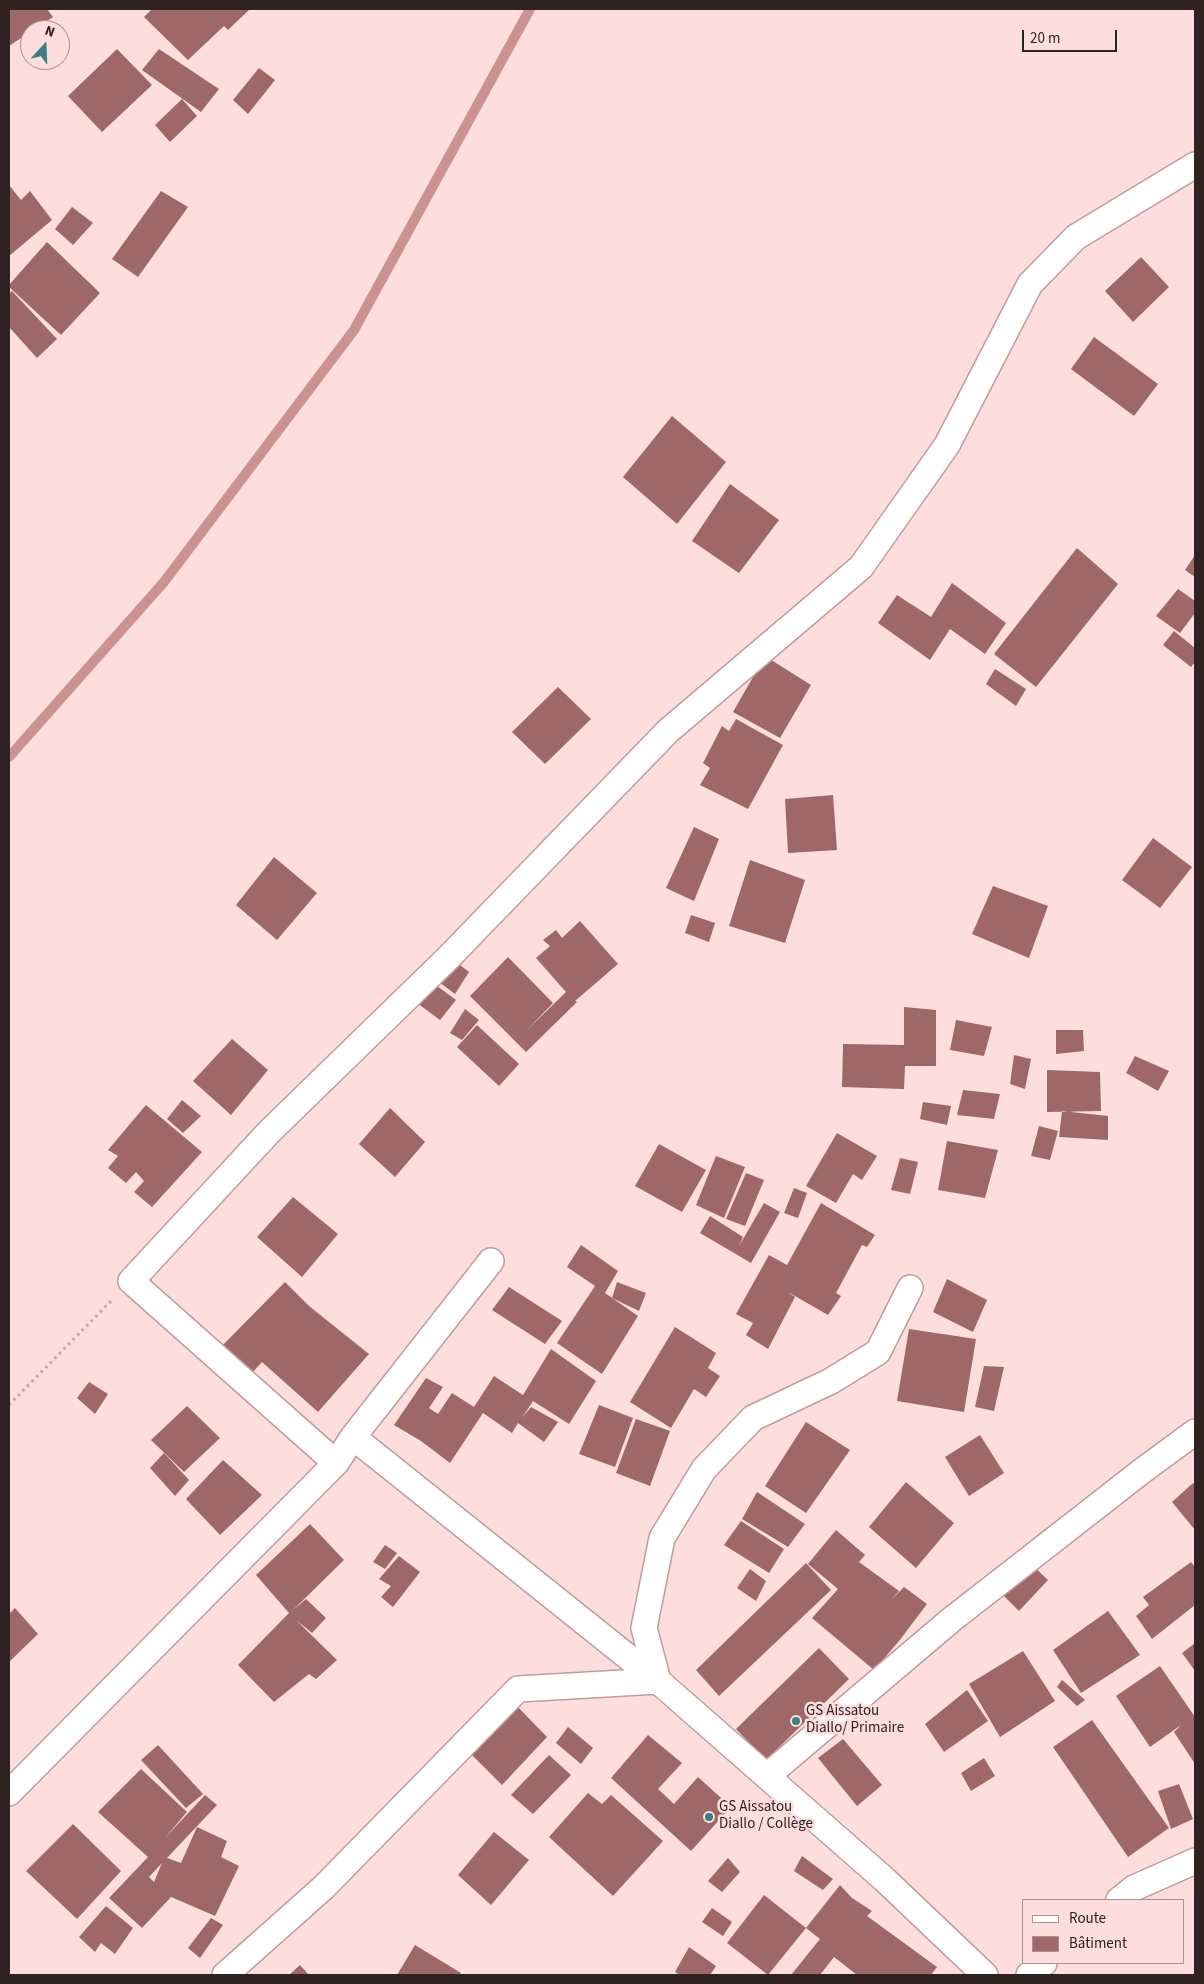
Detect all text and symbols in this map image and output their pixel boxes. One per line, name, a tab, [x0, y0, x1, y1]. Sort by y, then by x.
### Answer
north arrow	[20, 20, 70, 70]
scale bar	[1024, 20, 1119, 52]
text: N	[42, 21, 58, 43]
text: 20 m	[1030, 28, 1060, 49]
place label: GS Aissatou Diallo/ Primaire	[806, 1703, 904, 1738]
marker: GS Aissatou Diallo/ Primaire	[790, 1715, 802, 1727]
place label: GS Aissatou Diallo / Collège	[719, 1799, 813, 1834]
marker: GS Aissatou Diallo / Collège	[703, 1811, 715, 1823]
legend	[1022, 1899, 1184, 1964]
text: Route	[1069, 1908, 1106, 1929]
text: Bâtiment	[1069, 1933, 1127, 1954]

